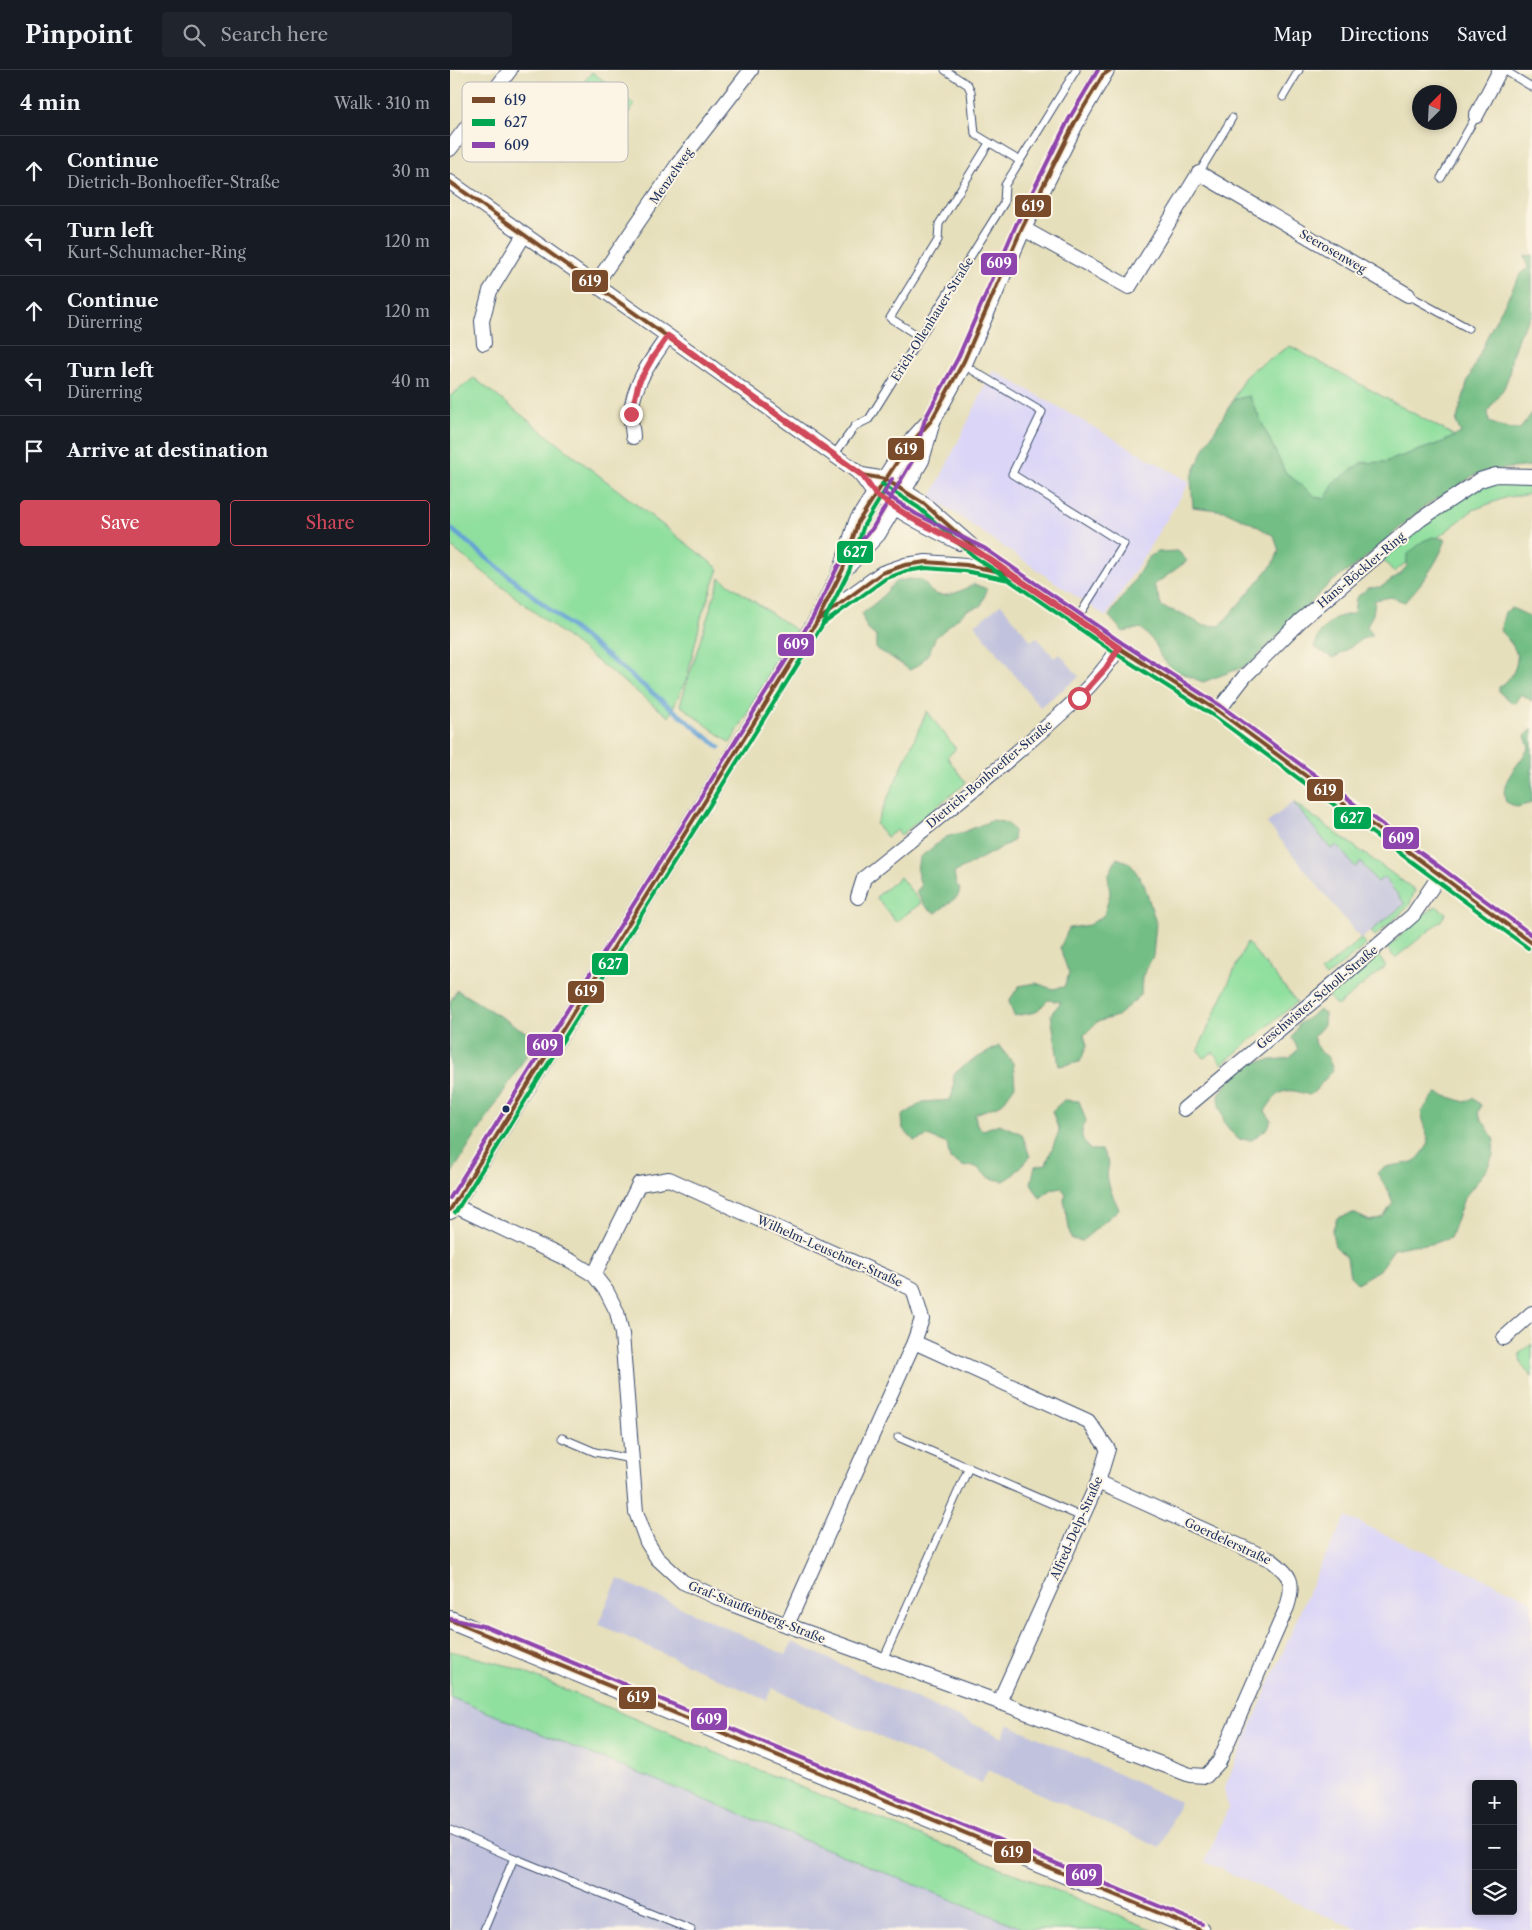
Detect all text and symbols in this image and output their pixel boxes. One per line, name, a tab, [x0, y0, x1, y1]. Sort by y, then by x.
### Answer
search box	[162, 12, 512, 57]
text: Pinpoint	[25, 20, 132, 49]
icon: search	[180, 21, 208, 49]
text: Search here	[220, 23, 328, 46]
text: Map	[1273, 24, 1312, 46]
text: Directions	[1340, 24, 1429, 46]
text: Saved	[1457, 24, 1507, 46]
legend	[462, 82, 628, 162]
north arrow	[1412, 85, 1457, 130]
text: 4 min	[20, 90, 81, 115]
text: 619	[504, 91, 526, 109]
text: Walk · 310 m	[334, 93, 430, 113]
text: 627	[504, 113, 527, 131]
text: 609	[504, 136, 529, 154]
street label: Menzelweg	[646, 144, 696, 207]
text: Continue	[67, 149, 159, 172]
icon: ahead	[20, 157, 48, 185]
text: 30 m	[392, 161, 430, 181]
text: Dietrich-Bonhoeffer-Straße	[67, 172, 280, 192]
line badge: 619	[1014, 194, 1052, 218]
text: 619	[1021, 197, 1045, 215]
text: Turn left	[67, 219, 154, 242]
street label: Seerosenweg	[1297, 226, 1370, 277]
icon: left	[20, 227, 48, 255]
text: 120 m	[385, 231, 430, 251]
text: Kurt-Schumacher-Ring	[67, 242, 246, 262]
line badge: 609	[980, 252, 1018, 276]
street label: Erich-Ollenhauer-Straße	[888, 254, 976, 384]
text: 609	[986, 254, 1012, 272]
line badge: 619	[571, 269, 609, 293]
text: 619	[578, 272, 602, 290]
text: Continue	[67, 289, 159, 312]
icon: ahead	[20, 297, 48, 325]
text: 120 m	[385, 301, 430, 321]
text: Dürerring	[67, 312, 142, 332]
text: Turn left	[67, 359, 154, 382]
icon: left	[20, 367, 48, 395]
text: 40 m	[391, 371, 430, 391]
text: Dürerring	[67, 382, 142, 402]
route end	[620, 403, 643, 426]
icon: arrive	[20, 437, 48, 465]
line badge: 619	[887, 437, 925, 461]
text: Arrive at destination	[67, 439, 268, 462]
text: 619	[894, 440, 918, 458]
button: Save	[20, 500, 220, 546]
button: Share	[230, 500, 430, 546]
street label: Hans-Böckler-Ring	[1314, 528, 1409, 611]
line badge: 627	[836, 540, 874, 564]
text: 627	[843, 543, 868, 561]
line badge: 609	[777, 633, 815, 657]
text: 609	[783, 635, 809, 653]
route start	[1068, 687, 1091, 710]
street label: Dietrich-Bonhoeffer-Straße	[923, 717, 1055, 831]
line badge: 619	[1306, 778, 1344, 802]
text: 619	[1313, 781, 1337, 799]
line badge: 627	[1333, 806, 1372, 830]
text: 627	[1340, 809, 1365, 827]
line badge: 609	[1382, 826, 1420, 850]
text: 609	[1388, 829, 1414, 847]
street label: Geschwister-Scholl-Straße	[1253, 942, 1381, 1052]
line badge: 627	[591, 952, 629, 976]
text: 627	[598, 955, 623, 973]
line badge: 619	[567, 980, 605, 1004]
text: 619	[574, 982, 598, 1000]
line badge: 609	[526, 1033, 564, 1057]
text: 609	[532, 1036, 558, 1054]
unlabelled marker	[501, 1104, 511, 1114]
street label: Wilhelm-Leuschner-Straße	[754, 1212, 905, 1290]
street label: Alfred-Delp-Straße	[1046, 1474, 1106, 1583]
street label: Goerdelerstraße	[1182, 1514, 1274, 1568]
street label: Graf-Stauffenberg-Straße	[686, 1578, 828, 1647]
line badge: 619	[618, 1686, 657, 1710]
text: 619	[626, 1688, 650, 1706]
line badge: 609	[690, 1707, 728, 1731]
text: 609	[696, 1710, 722, 1728]
map controls	[1472, 1780, 1517, 1915]
button: +	[1472, 1780, 1517, 1825]
button: −	[1472, 1825, 1517, 1870]
line badge: 619	[993, 1840, 1032, 1864]
text: 619	[1000, 1843, 1024, 1861]
line badge: 609	[1065, 1863, 1103, 1887]
text: 609	[1071, 1866, 1097, 1884]
button: layers	[1472, 1870, 1517, 1915]

